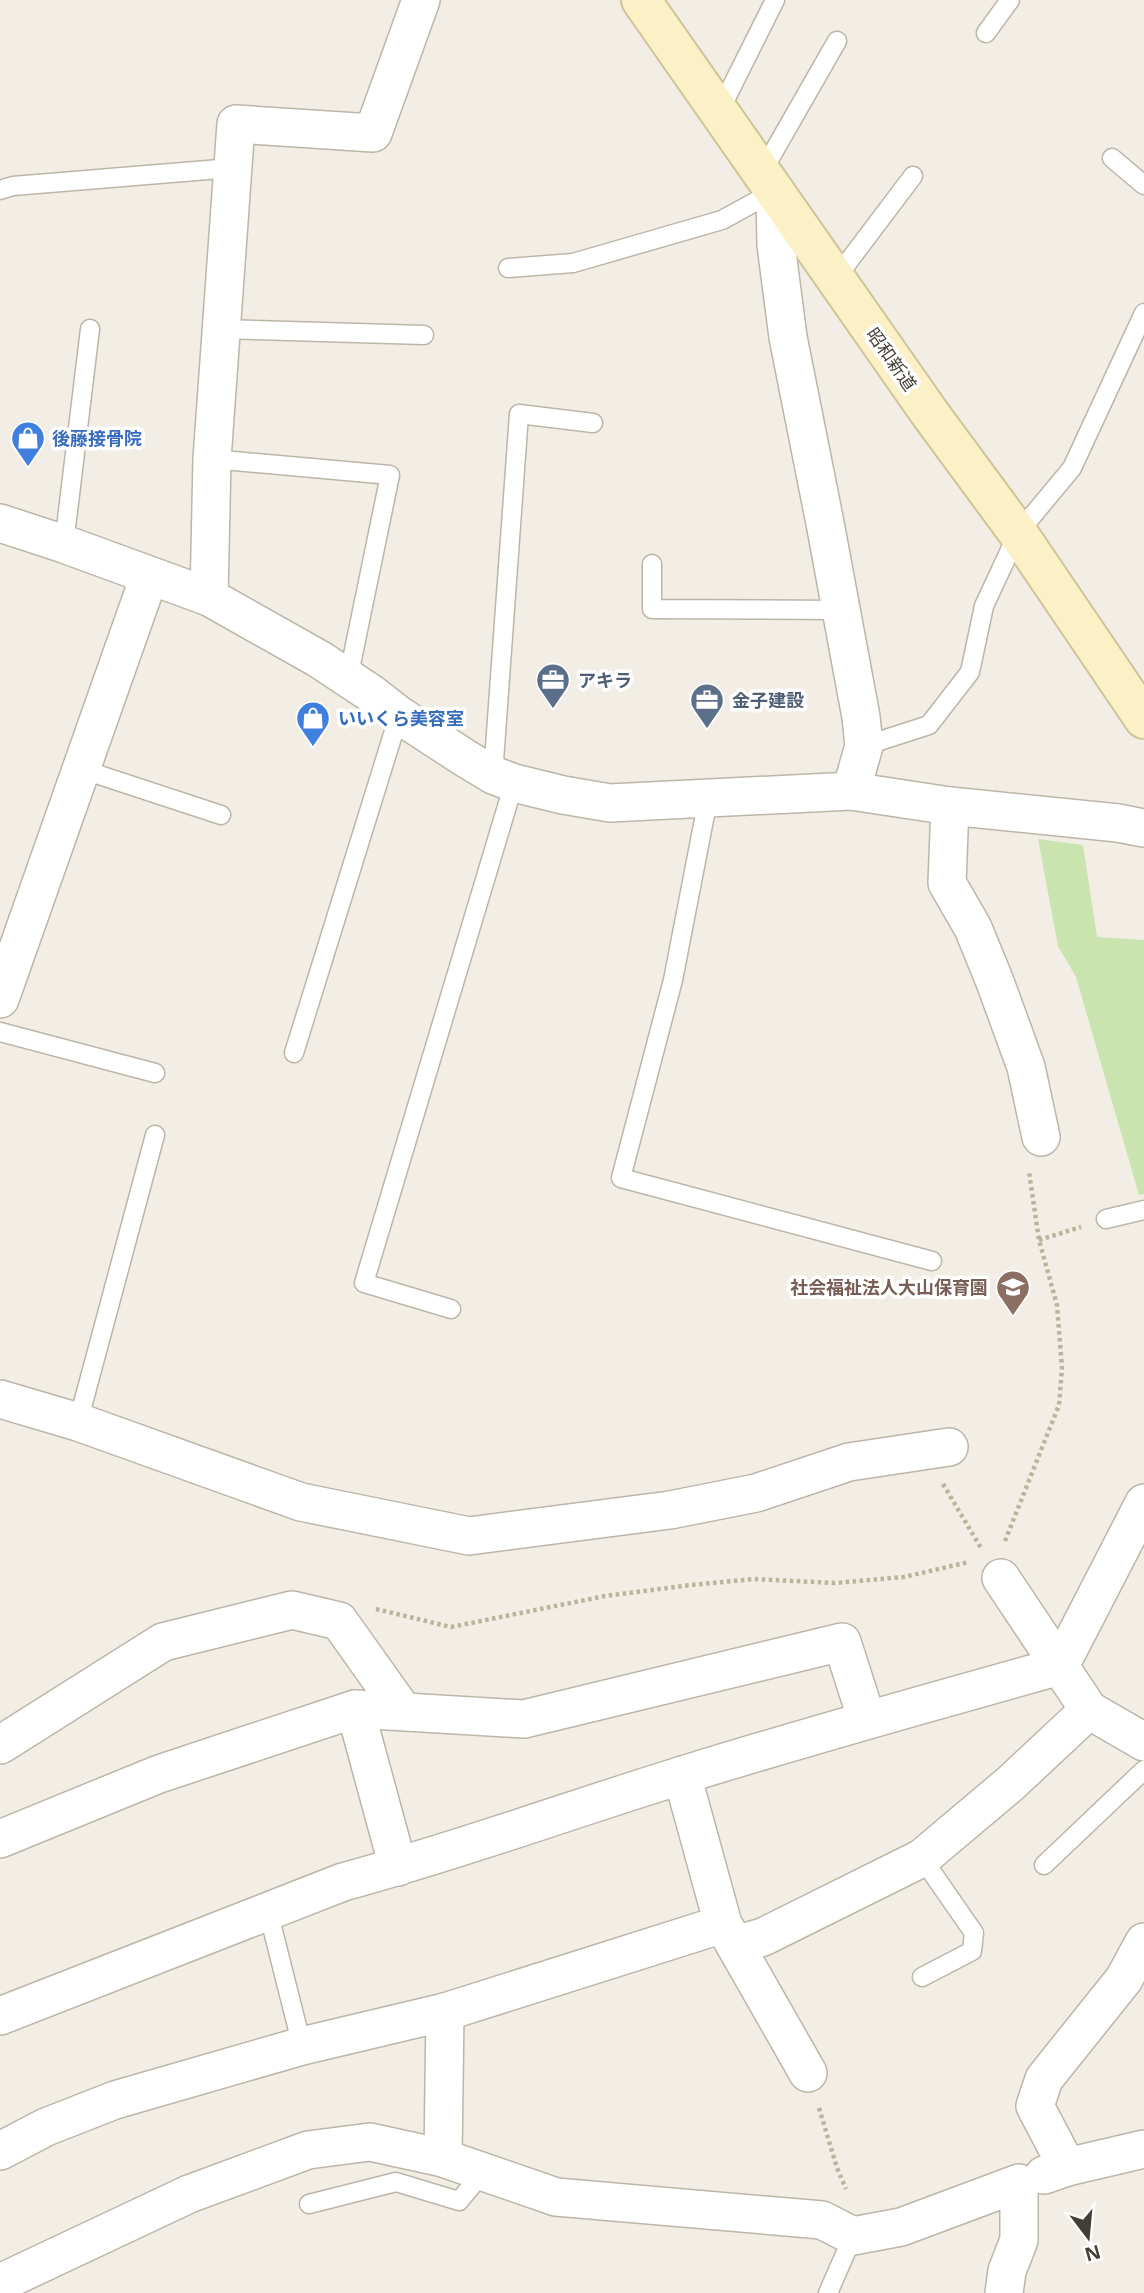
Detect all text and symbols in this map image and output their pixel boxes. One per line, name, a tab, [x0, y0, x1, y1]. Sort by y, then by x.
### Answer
street label: 昭和新道	[862, 323, 922, 395]
shop icon: 後藤接骨院	[9, 419, 47, 468]
place label: 後藤接骨院	[52, 426, 142, 450]
office icon: アキラ	[534, 661, 572, 710]
place label: アキラ	[578, 668, 632, 692]
office icon: 金子建設	[688, 681, 726, 730]
place label: 金子建設	[732, 688, 804, 712]
shop icon: いいくら美容室	[294, 699, 332, 748]
place label: いいくら美容室	[338, 706, 464, 730]
school or university icon: 社会福祉法人大山保育園	[994, 1268, 1032, 1317]
place label: 社会福祉法人大山保育園	[790, 1275, 988, 1299]
north arrow	[1053, 2202, 1123, 2272]
text: N	[1082, 2239, 1104, 2268]

